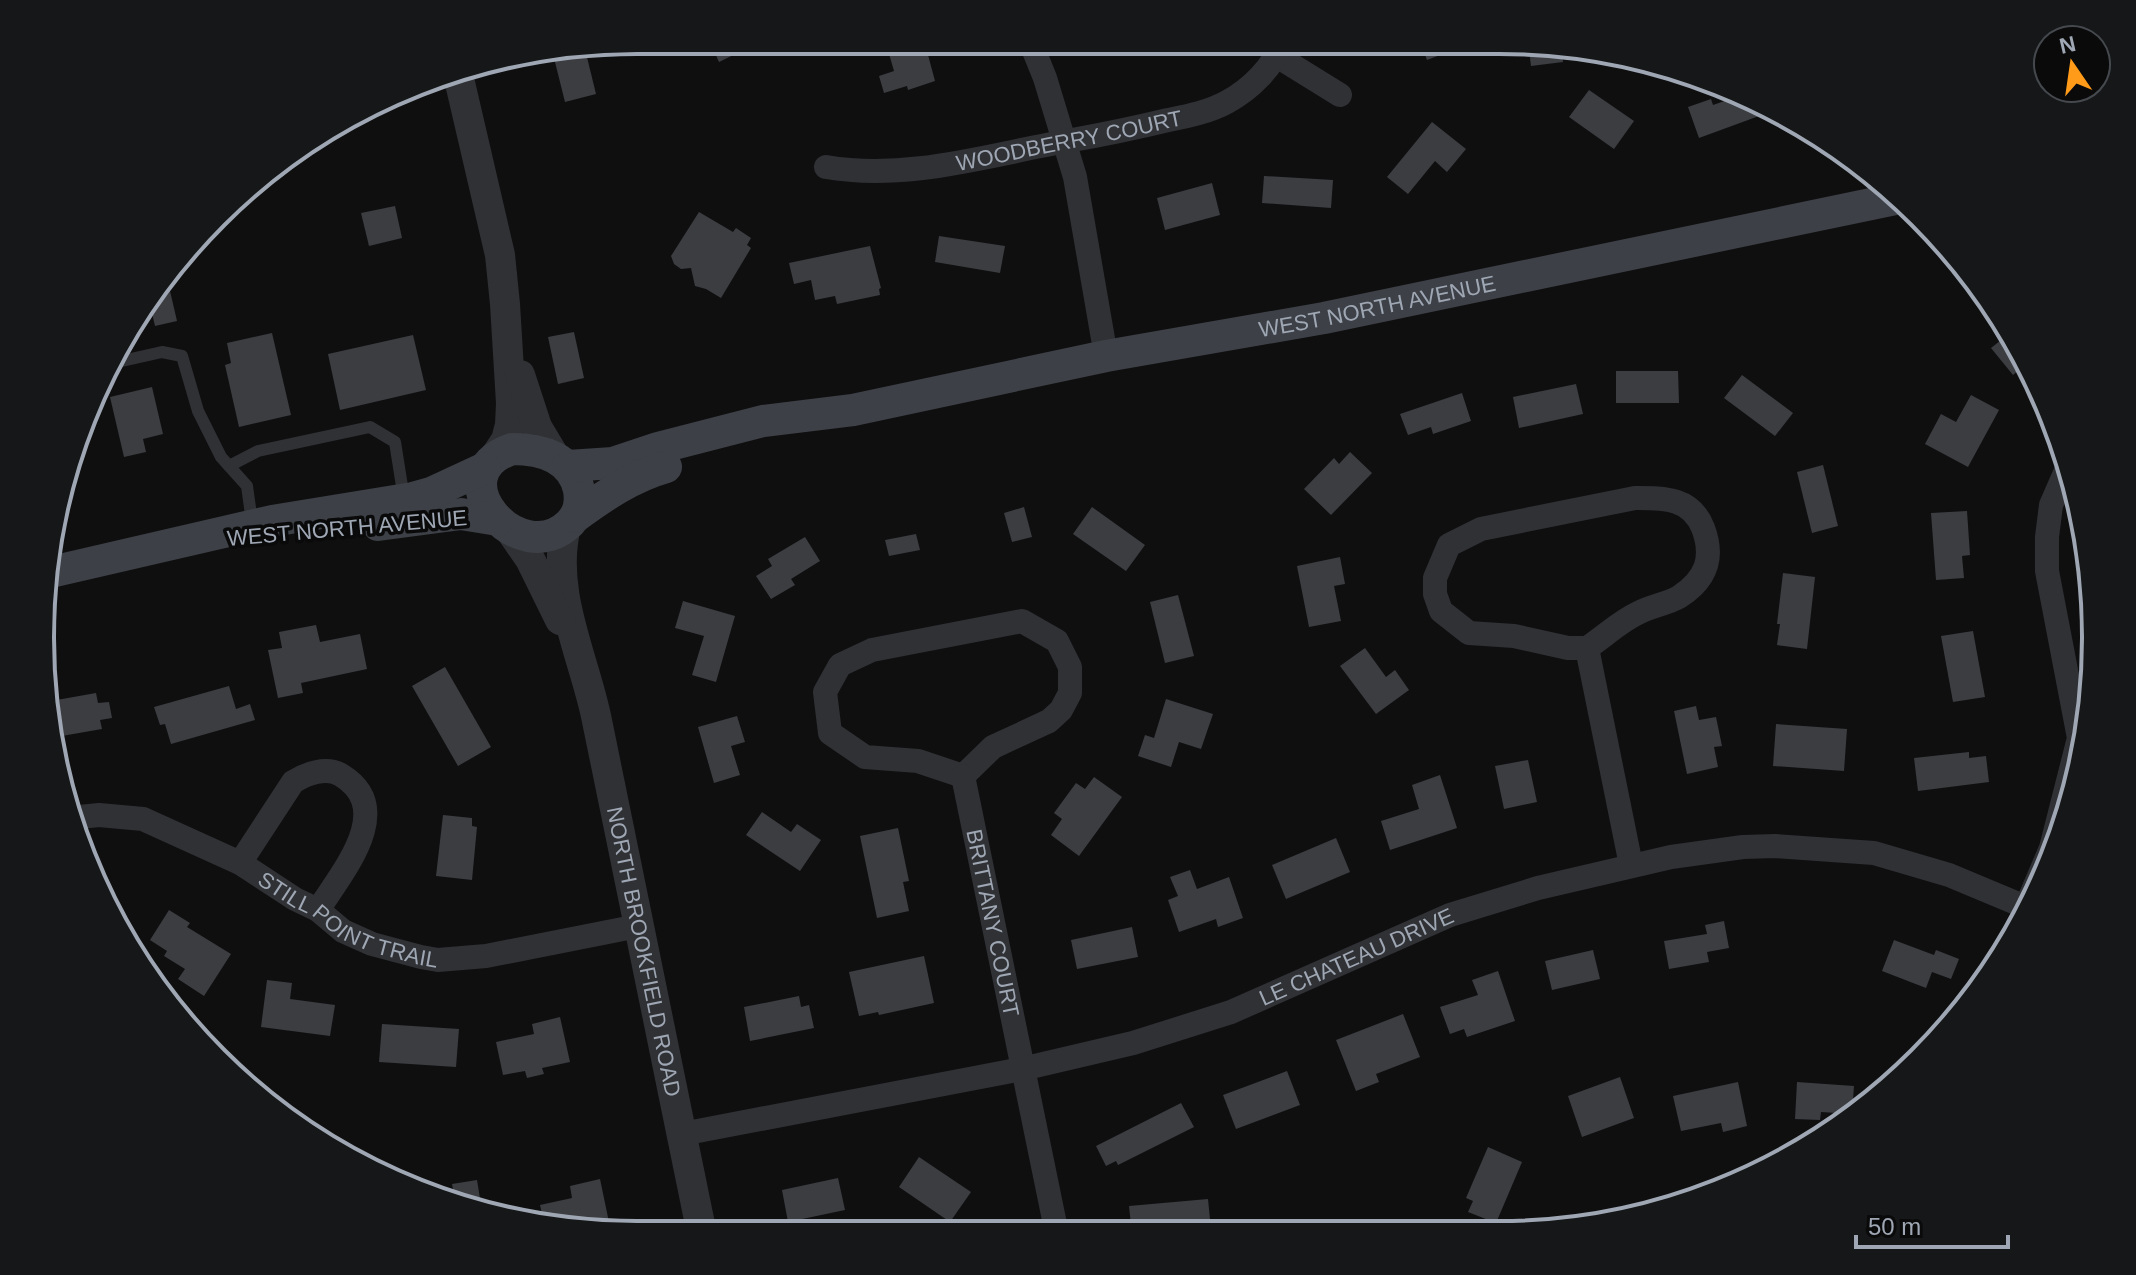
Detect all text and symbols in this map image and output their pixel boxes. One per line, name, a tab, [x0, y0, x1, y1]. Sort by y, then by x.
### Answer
north arrow	[2032, 24, 2112, 104]
text: N	[2057, 31, 2078, 59]
street label: WOODBERRY COURT	[954, 105, 1184, 175]
street label: WEST NORTH AVENUE	[1257, 270, 1498, 342]
street label: WEST NORTH AVENUE	[226, 505, 468, 551]
street label: NORTH BROOKFIELD ROAD	[602, 804, 686, 1099]
street label: BRITTANY COURT	[962, 827, 1025, 1019]
street label: STILL POINT TRAIL	[254, 866, 440, 972]
street label: LE CHATEAU DRIVE	[1255, 903, 1457, 1010]
scale bar	[1856, 1199, 2008, 1249]
text: 50 m	[1868, 1213, 1921, 1240]

